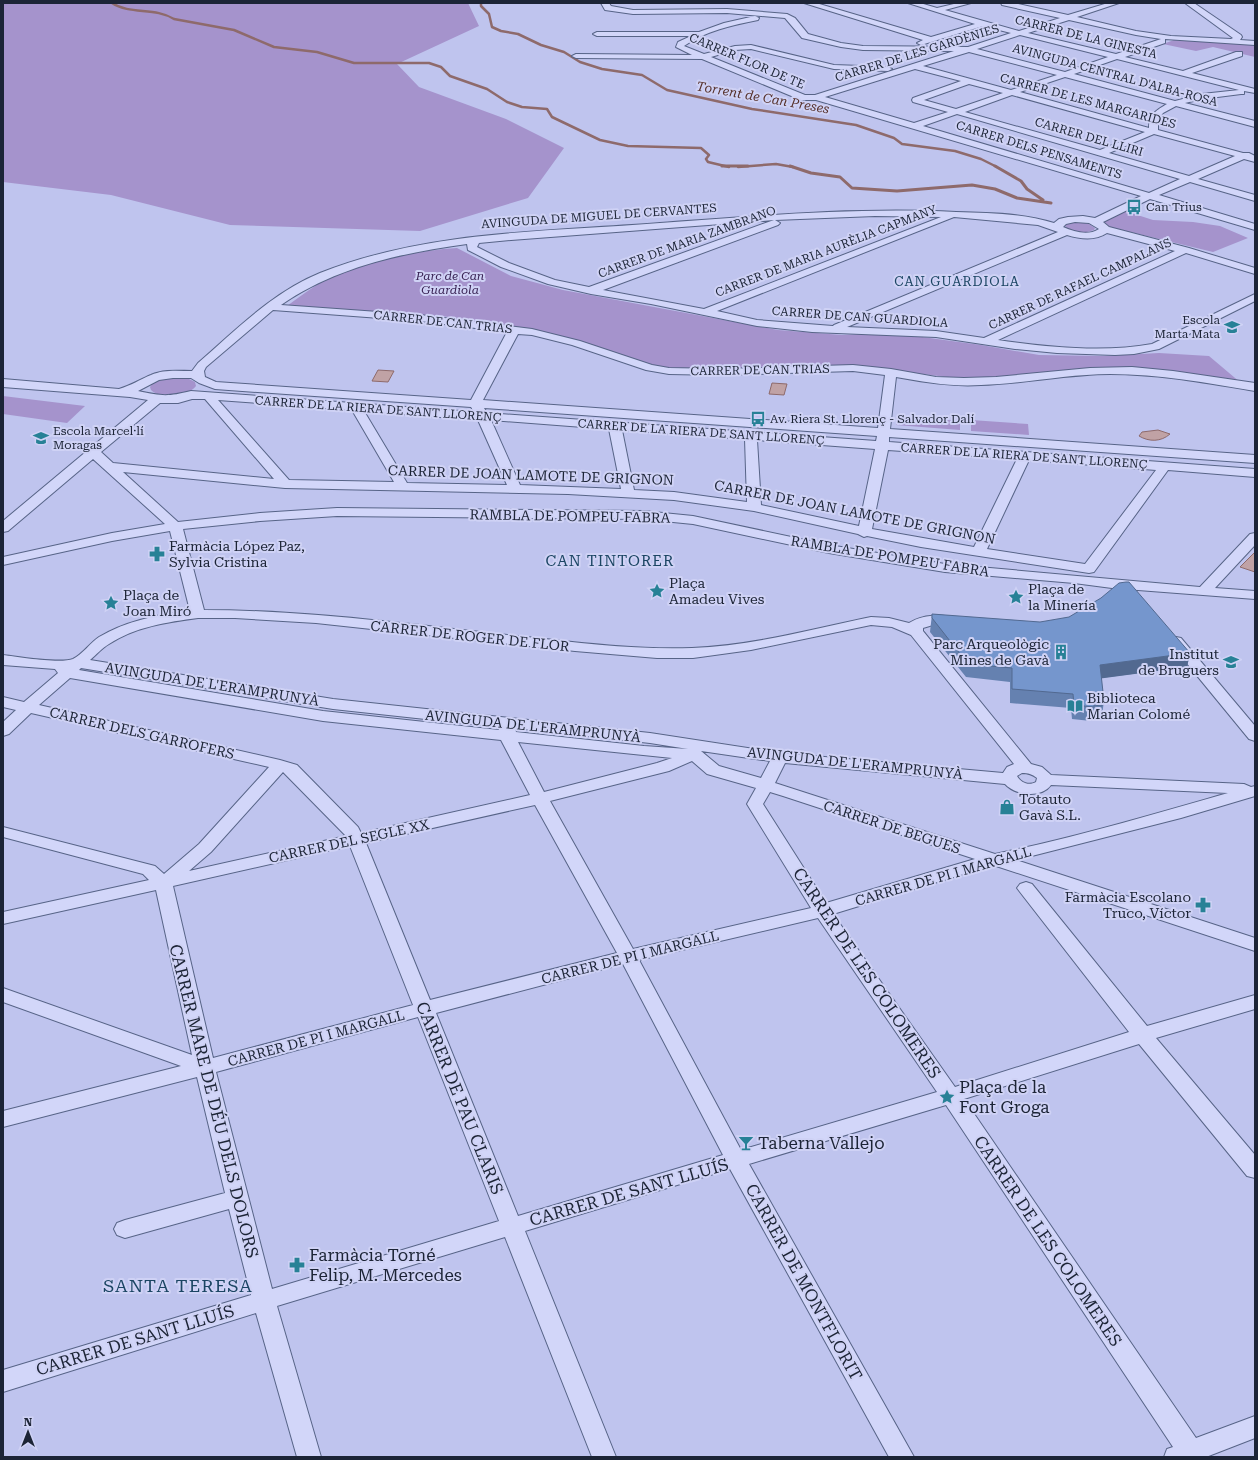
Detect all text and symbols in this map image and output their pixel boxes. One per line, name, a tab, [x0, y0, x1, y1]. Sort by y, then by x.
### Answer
street label: CARRER DE LA GINESTA	[1013, 13, 1159, 62]
street label: CARRER DE LES GARDÈNIES	[833, 21, 1001, 85]
street label: CARRER FLOR DE TE	[687, 30, 807, 92]
street label: AVINGUDA CENTRAL D'ALBA-ROSA	[1011, 41, 1220, 109]
street label: CARRER DE LES MARGARIDES	[998, 71, 1178, 131]
water label: Torrent de Can Preses	[695, 78, 831, 117]
street label: CARRER DEL LLIRI	[1033, 115, 1145, 159]
street label: CARRER DELS PENSAMENTS	[954, 118, 1124, 182]
bus stop icon: Can Trius	[1125, 198, 1143, 216]
place label: Can Trius	[1146, 200, 1202, 214]
street label: AVINGUDA DE MIGUEL DE CERVANTES	[481, 201, 717, 231]
street label: CARRER DE MARIA AURÈLIA CAPMANY	[713, 202, 939, 300]
street label: CARRER DE MARIA ZAMBRANO	[596, 203, 778, 281]
street label: CARRER DE RAFAEL CAMPALANS	[986, 235, 1174, 333]
park label: Parc de Can Guardiola	[415, 269, 484, 297]
district label: CAN GUARDIOLA	[894, 274, 1020, 289]
street label: CARRER DE CAN GUARDIOLA	[771, 304, 949, 330]
street label: CARRER DE CAN TRIAS	[373, 308, 513, 336]
place label: Escola Marta Mata	[1154, 313, 1220, 341]
school or university icon: Escola Marta Mata	[1223, 318, 1241, 336]
street label: CARRER DE CAN TRIAS	[690, 362, 830, 378]
street label: CARRER DE LA RIERA DE SANT LLORENÇ	[254, 393, 502, 425]
bus stop icon: Av. Riera St. Llorenç - Salvador Dalí	[749, 410, 767, 428]
place label: Av. Riera St. Llorenç - Salvador Dalí	[770, 412, 975, 426]
street label: CARRER DE LA RIERA DE SANT LLORENÇ	[577, 416, 825, 448]
place label: Escola Marcel·lí Moragas	[53, 424, 144, 452]
school or university icon: Escola Marcel·lí Moragas	[32, 429, 50, 447]
street label: CARRER DE LA RIERA DE SANT LLORENÇ	[900, 440, 1148, 472]
street label: CARRER DE JOAN LAMOTE DE GRIGNON	[388, 462, 674, 488]
street label: CARRER DE JOAN LAMOTE DE GRIGNON	[713, 477, 997, 547]
street label: RAMBLA DE POMPEU FABRA	[469, 506, 671, 526]
street label: RAMBLA DE POMPEU FABRA	[789, 532, 991, 580]
place label: Farmàcia López Paz, Sylvia Cristina	[169, 538, 305, 570]
pharmacy icon: Farmàcia López Paz, Sylvia Cristina	[148, 545, 166, 563]
district label: CAN TINTORER	[546, 552, 674, 570]
place label: Plaça Amadeu Vives	[669, 575, 765, 607]
place label: Plaça de la Minería	[1028, 581, 1096, 613]
place icon: Plaça Amadeu Vives	[648, 582, 666, 600]
place label: Plaça de Joan Miró	[123, 587, 191, 619]
place icon: Plaça de la Minería	[1007, 588, 1025, 606]
place icon: Plaça de Joan Miró	[102, 594, 120, 612]
street label: CARRER DE ROGER DE FLOR	[370, 618, 571, 654]
place label: Parc Arqueològic Mines de Gavà	[933, 636, 1049, 668]
building icon: Parc Arqueològic Mines de Gavà	[1052, 643, 1070, 661]
place label: Institut de Bruguers	[1138, 646, 1219, 678]
school or university icon: Institut de Bruguers	[1222, 653, 1240, 671]
street label: AVINGUDA DE L'ERAMPRUNYÀ	[104, 659, 321, 709]
place label: Biblioteca Marian Colomé	[1087, 690, 1191, 722]
library icon: Biblioteca Marian Colomé	[1066, 697, 1084, 715]
street label: CARRER DELS GARROFERS	[48, 704, 236, 762]
street label: AVINGUDA DE L'ERAMPRUNYÀ	[424, 707, 642, 745]
street label: AVINGUDA DE L'ERAMPRUNYÀ	[746, 744, 964, 782]
place label: Totauto Gavà S.L.	[1019, 791, 1081, 823]
street label: CARRER DE BEGUES	[822, 797, 963, 857]
shop icon: Totauto Gavà S.L.	[998, 798, 1016, 816]
street label: CARRER DEL SEGLE XX	[267, 816, 431, 866]
street label: CARRER DE PI I MARGALL	[853, 843, 1033, 909]
street label: CARRER DE LES COLOMERES	[789, 864, 945, 1082]
place label: Farmàcia Escolano Truco, Víctor	[1065, 889, 1191, 921]
pharmacy icon: Farmàcia Escolano Truco, Víctor	[1194, 896, 1212, 914]
street label: CARRER DE PI I MARGALL	[540, 927, 721, 987]
street label: CARRER MARE DE DÉU DELS DOLORS	[165, 942, 263, 1260]
street label: CARRER DE PAU CLARIS	[412, 999, 508, 1197]
street label: CARRER DE PI I MARGALL	[226, 1007, 406, 1069]
place label: Plaça de la Font Groga	[959, 1077, 1050, 1117]
place icon: Plaça de la Font Groga	[938, 1088, 956, 1106]
street label: CARRER DE LES COLOMERES	[970, 1132, 1126, 1350]
place label: Taberna Vallejo	[758, 1133, 885, 1153]
bar icon: Taberna Vallejo	[737, 1134, 755, 1152]
street label: CARRER DE SANT LLUÍS	[527, 1154, 731, 1230]
street label: CARRER DE MONTFLORIT	[742, 1180, 866, 1384]
place label: Farmàcia Torné Felip, M. Mercedes	[309, 1245, 462, 1285]
pharmacy icon: Farmàcia Torné Felip, M. Mercedes	[288, 1256, 306, 1274]
district label: SANTA TERESA	[103, 1275, 253, 1296]
street label: CARRER DE SANT LLUÍS	[34, 1300, 236, 1380]
north arrow	[8, 1412, 48, 1452]
text: N	[24, 1416, 33, 1429]

